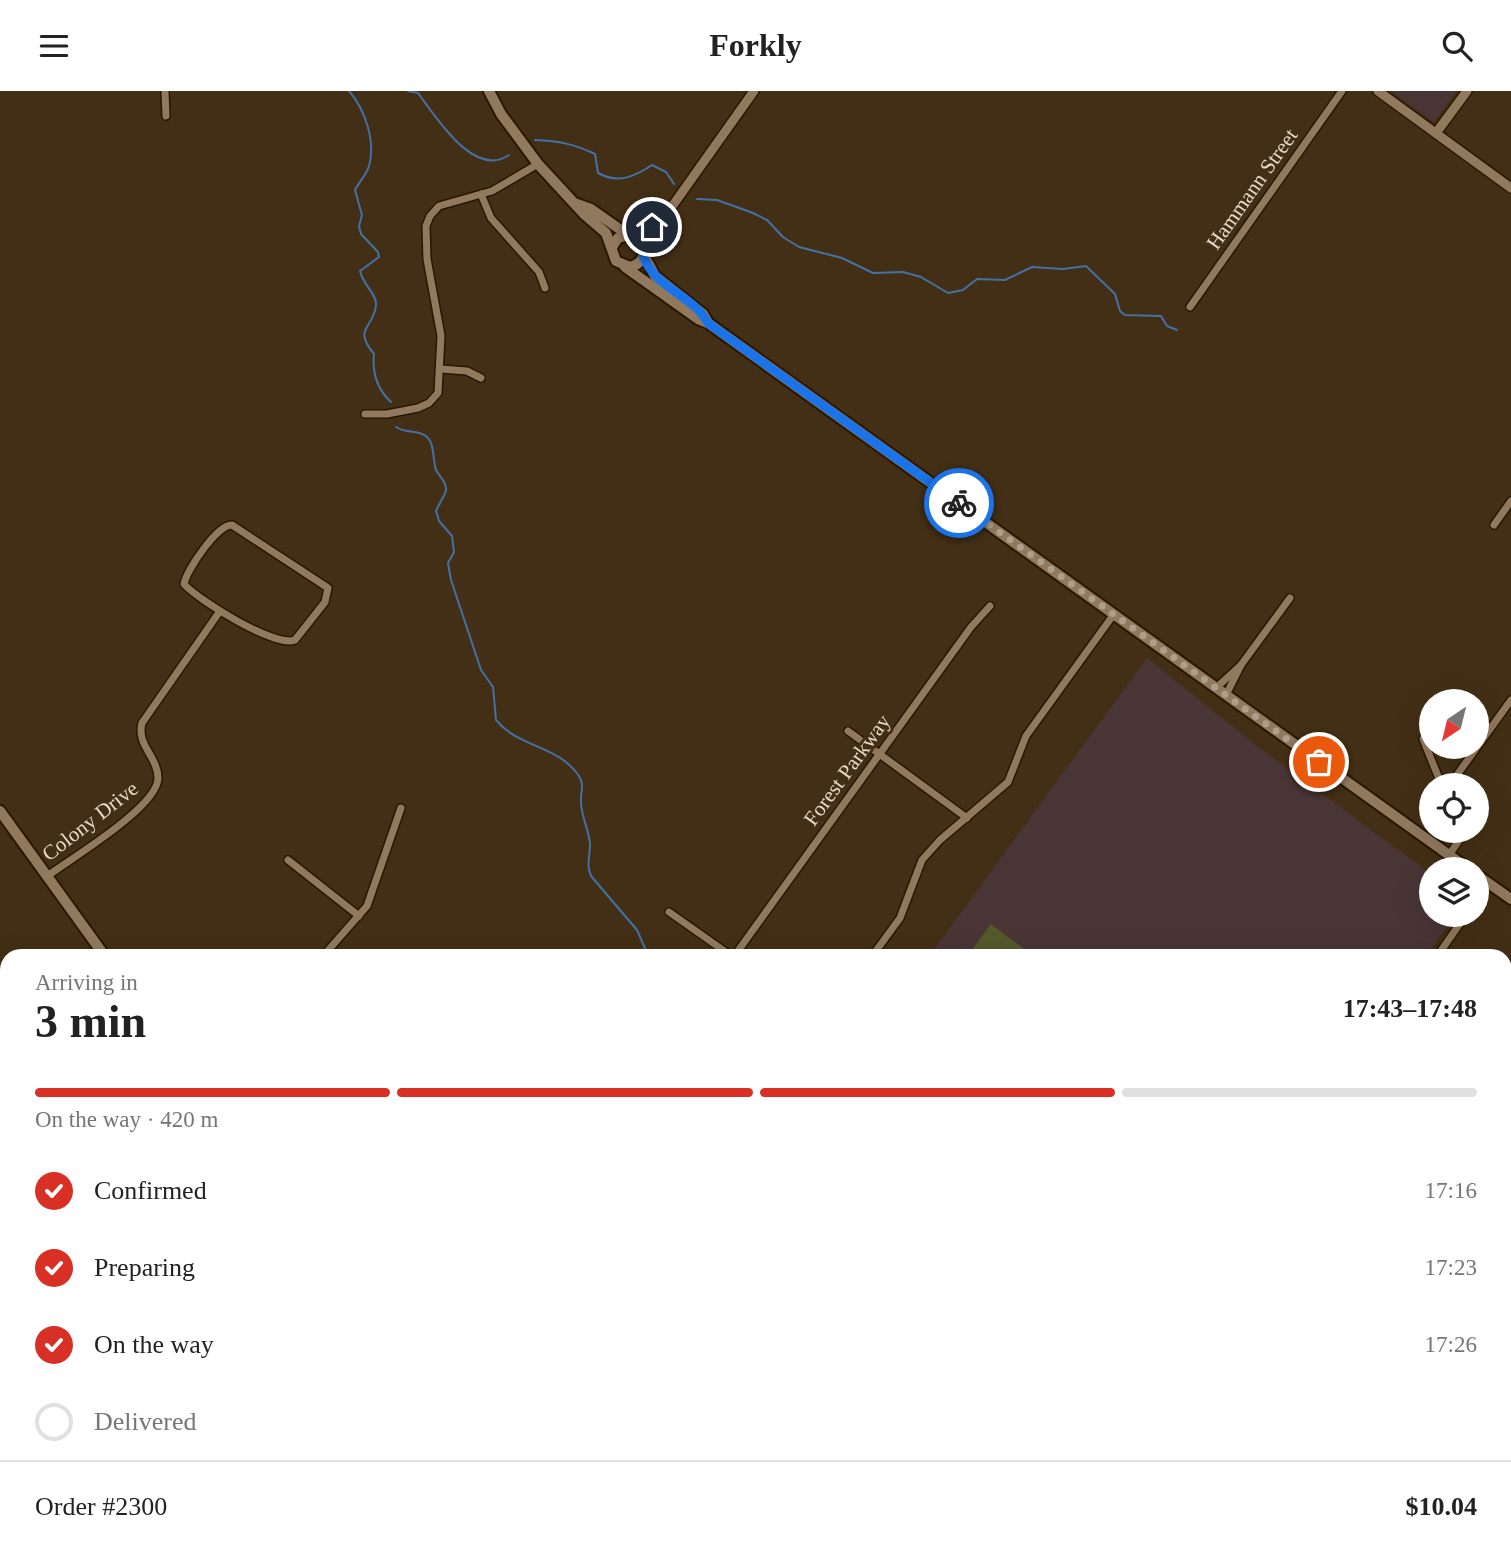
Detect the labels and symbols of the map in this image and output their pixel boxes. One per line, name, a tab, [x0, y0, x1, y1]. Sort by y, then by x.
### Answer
street label: Hammann Street	[1202, 124, 1303, 254]
pin	[622, 197, 682, 257]
courier	[924, 468, 994, 538]
north arrow	[1419, 689, 1489, 759]
street label: Forest Parkway	[799, 709, 896, 830]
pin	[1289, 732, 1349, 792]
street label: Colony Drive	[37, 776, 143, 866]

